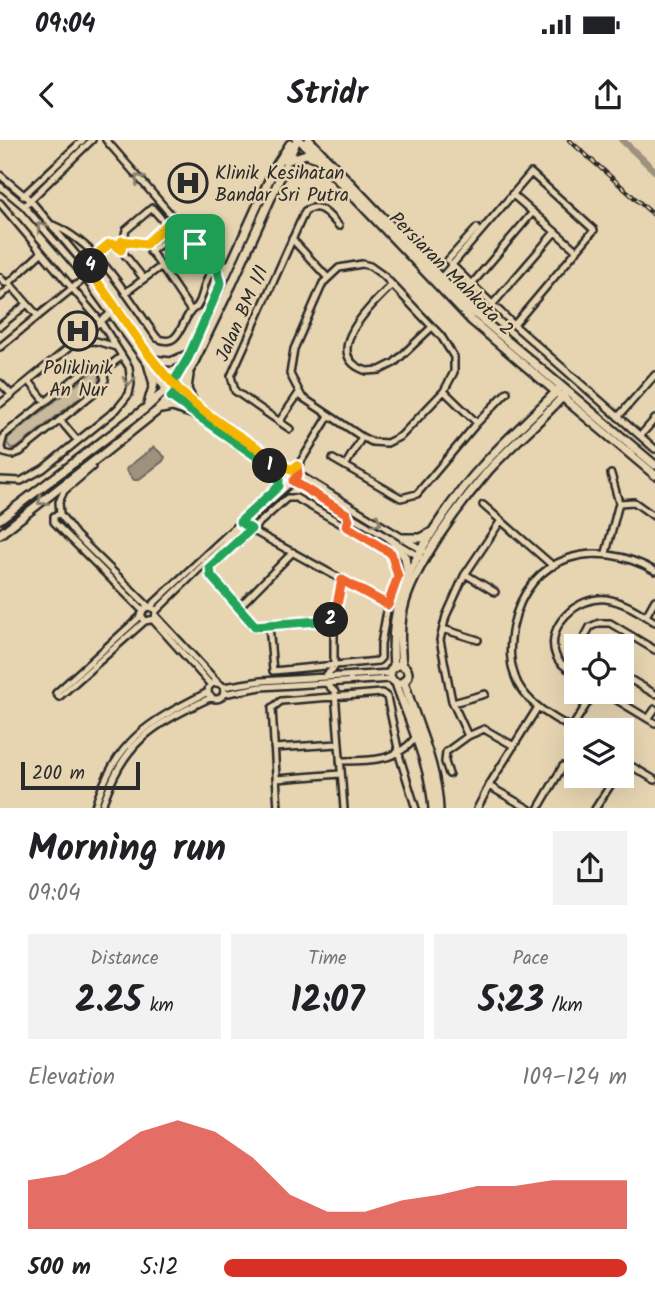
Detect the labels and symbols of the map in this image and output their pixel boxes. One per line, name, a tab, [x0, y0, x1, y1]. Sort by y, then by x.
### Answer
place label: Klinik Kesihatan Bandar Sri Putra	[215, 159, 349, 211]
hospital icon: Klinik Kesihatan Bandar Sri Putra	[167, 162, 209, 204]
one-way arrow	[135, 175, 147, 188]
street label: Persiaran Mahkota 2	[381, 205, 520, 344]
pin	[165, 214, 225, 274]
one-way arrow	[37, 223, 50, 235]
pin: 4	[74, 248, 108, 284]
street label: Jalan BM 1/1	[208, 261, 277, 367]
hospital icon: Poliklinik An Nur	[57, 310, 99, 352]
place label: Poliklinik An Nur	[43, 354, 113, 406]
one-way arrow	[121, 376, 137, 387]
pin: 1	[252, 448, 288, 484]
one-way arrow	[37, 493, 50, 506]
one-way arrow	[370, 514, 383, 527]
pin: 2	[314, 602, 348, 638]
scale bar	[21, 760, 140, 791]

